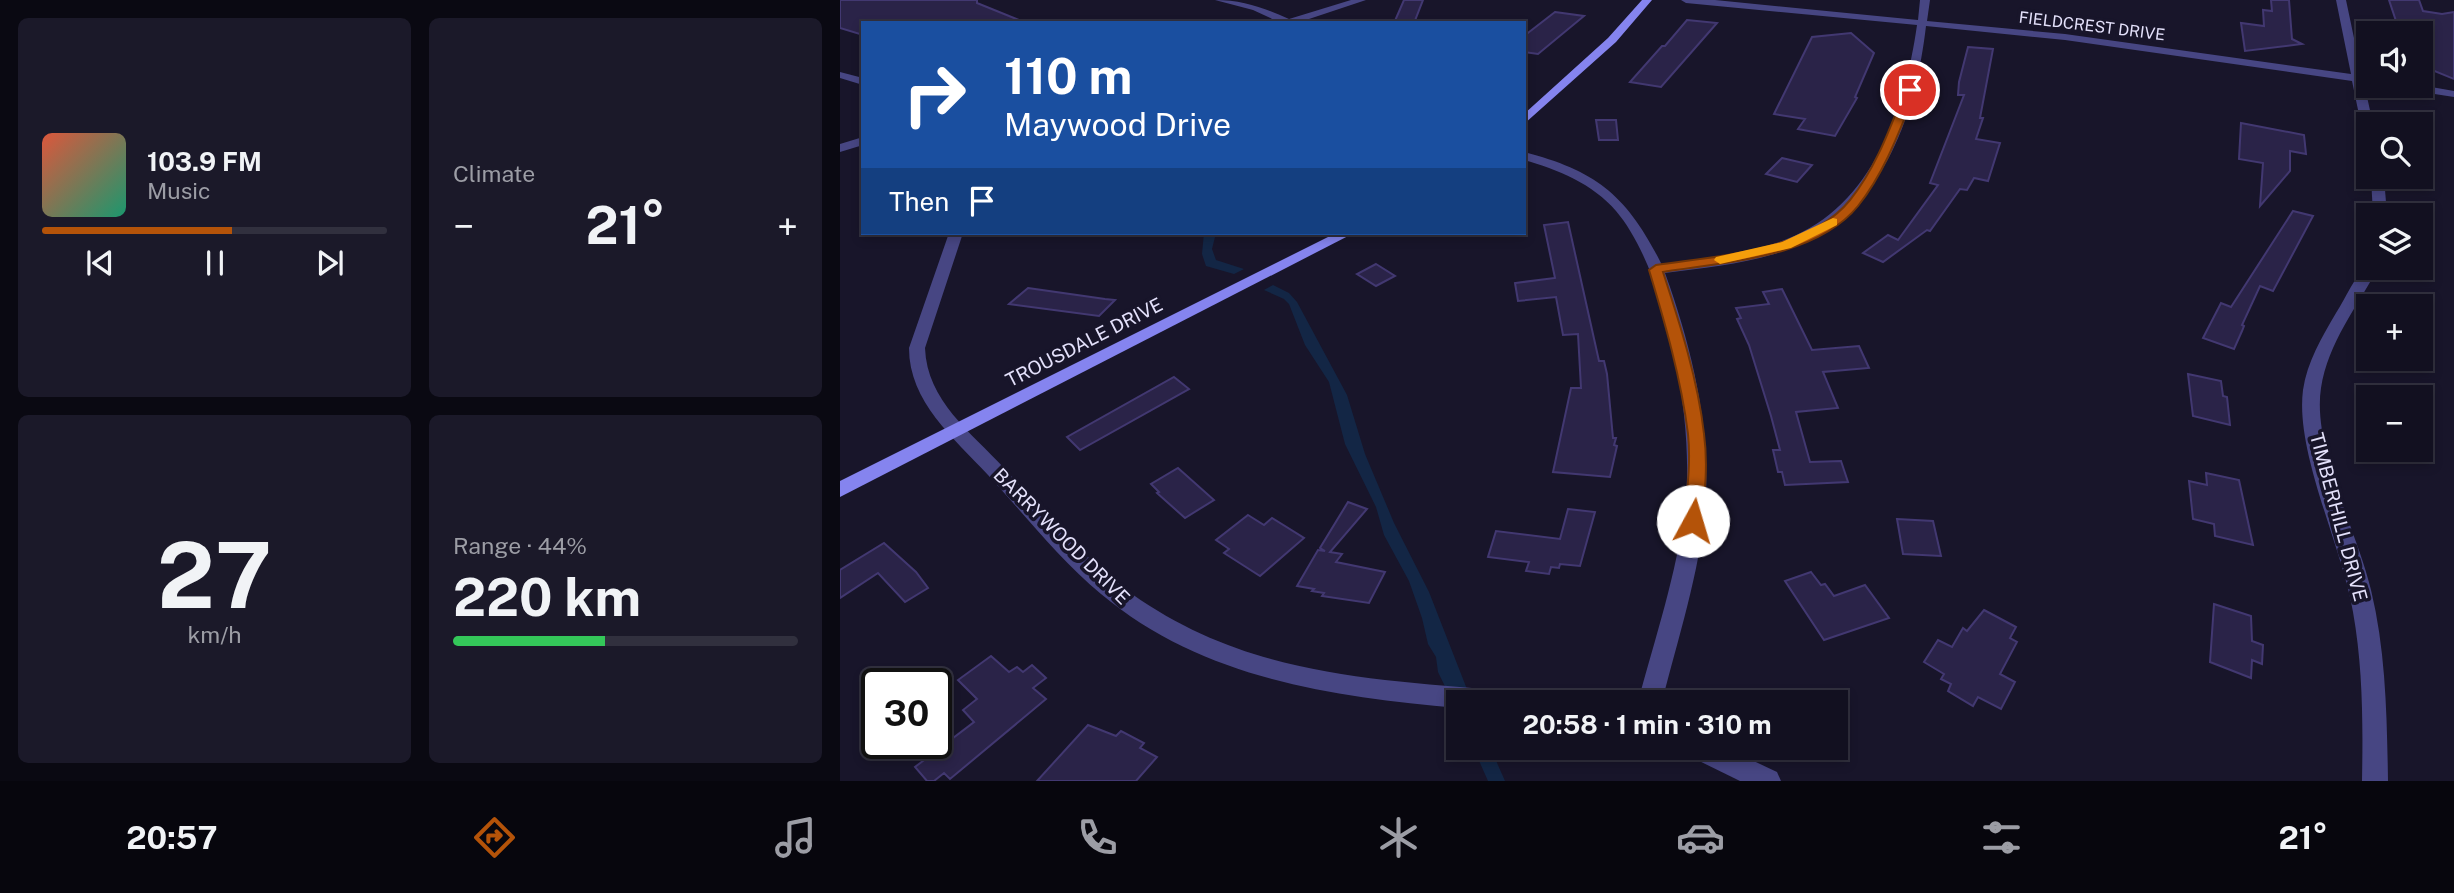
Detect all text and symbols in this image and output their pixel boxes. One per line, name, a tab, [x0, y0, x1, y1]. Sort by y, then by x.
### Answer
street label: FIELDCREST DRIVE	[2018, 8, 2166, 44]
map controls	[2356, 21, 2433, 462]
button: sound	[2356, 21, 2433, 98]
text: 110 m	[1004, 47, 1132, 105]
icon: right	[889, 49, 980, 140]
pin	[1880, 60, 1940, 120]
icon: arrive	[1891, 71, 1929, 109]
text: Maywood Drive	[1004, 106, 1231, 143]
button: search	[2356, 112, 2433, 189]
text: 103.9 FM	[147, 146, 262, 177]
text: Climate	[453, 160, 535, 187]
text: Music	[147, 177, 211, 204]
icon: arrive	[963, 182, 1001, 220]
text: Then	[889, 186, 949, 217]
text: 21°	[586, 195, 665, 256]
button: layers	[2356, 203, 2433, 280]
text: −	[453, 204, 474, 249]
text: +	[777, 204, 798, 249]
icon: previous	[81, 244, 119, 282]
icon: pause	[196, 244, 234, 282]
icon: next	[311, 244, 349, 282]
street label: TROUSDALE DRIVE	[1002, 293, 1166, 391]
button: +	[2356, 294, 2433, 371]
button: −	[2356, 385, 2433, 462]
street label: TIMBERHILL DRIVE	[2306, 430, 2372, 604]
street label: BARRYWOOD DRIVE	[989, 463, 1135, 609]
position arrow	[1656, 484, 1730, 558]
text: 27	[157, 522, 272, 628]
text: Range · 44%	[453, 532, 587, 559]
text: 220 km	[453, 567, 641, 628]
text: km/h	[187, 621, 242, 648]
speed limit sign: 30	[861, 668, 952, 759]
text: 20:58 · 1 min · 310 m	[1522, 709, 1772, 740]
icon: directions	[470, 813, 519, 862]
icon: music	[771, 813, 820, 862]
icon: phone	[1073, 813, 1122, 862]
icon: climate	[1374, 813, 1423, 862]
icon: car	[1676, 813, 1725, 862]
icon: filters	[1977, 813, 2026, 862]
text: 20:57	[126, 819, 217, 856]
text: 21°	[2278, 819, 2328, 856]

